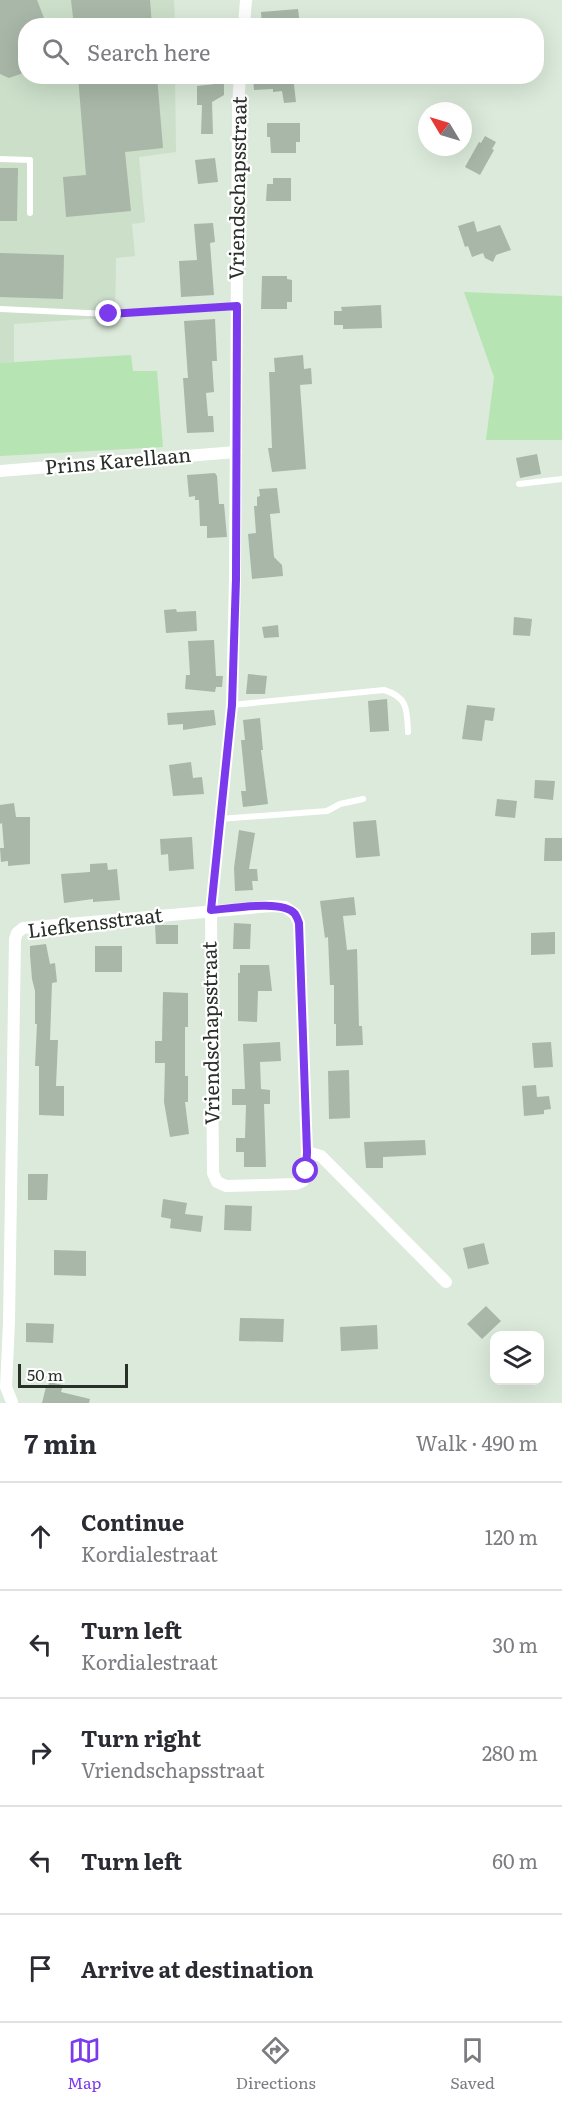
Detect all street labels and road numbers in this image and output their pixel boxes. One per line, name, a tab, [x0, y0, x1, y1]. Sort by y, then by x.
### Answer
street label: Vriendschapsstraat	[219, 96, 253, 280]
street label: Prins Karellaan	[43, 438, 192, 480]
street label: Liefkensstraat	[26, 898, 164, 944]
street label: Vriendschapsstraat	[192, 941, 226, 1125]

